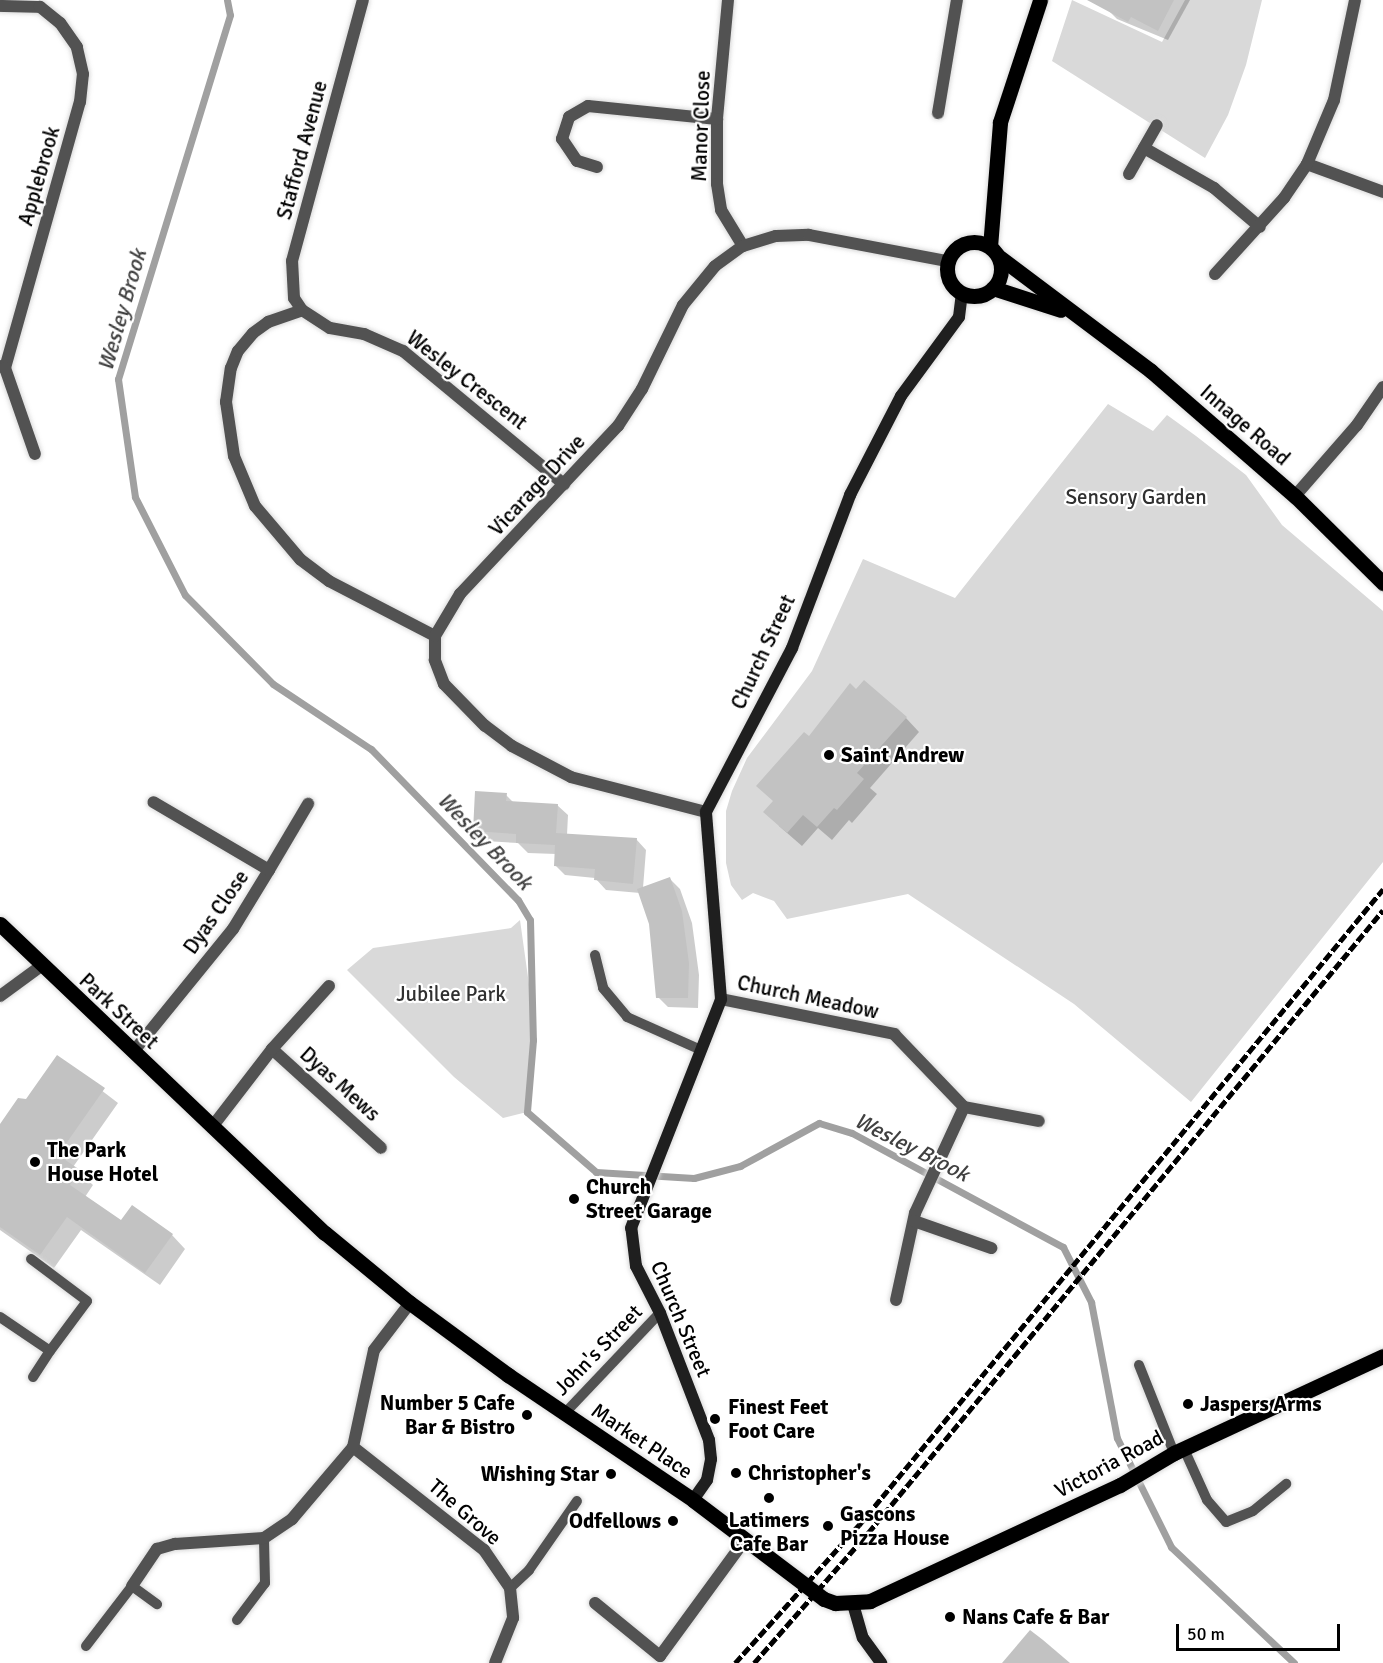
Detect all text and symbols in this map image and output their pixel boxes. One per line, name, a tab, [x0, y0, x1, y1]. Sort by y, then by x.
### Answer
street label: Manor Close	[686, 70, 716, 182]
street label: Stafford Avenue	[271, 78, 333, 222]
street label: Applebrook	[13, 123, 65, 229]
water label: Wesley Brook	[92, 246, 152, 374]
street label: Wesley Crescent	[402, 325, 532, 435]
street label: Innage Road	[1195, 379, 1295, 471]
street label: Vicarage Drive	[484, 429, 590, 541]
park label: Sensory Garden	[1065, 484, 1207, 510]
street label: Church Street	[725, 591, 801, 713]
place label: Saint Andrew	[841, 742, 964, 768]
marker: Saint Andrew	[822, 748, 836, 762]
water label: Wesley Brook	[432, 787, 538, 895]
street label: Dyas Close	[178, 865, 254, 959]
street label: Park Street	[74, 968, 164, 1054]
street label: Church Meadow	[735, 970, 881, 1024]
park label: Jubilee Park	[396, 981, 506, 1007]
street label: Dyas Mews	[295, 1041, 385, 1127]
water label: Wesley Brook	[850, 1107, 974, 1187]
place label: The Park House Hotel	[47, 1137, 158, 1187]
marker: The Park House Hotel	[28, 1155, 42, 1169]
place label: Church Street Garage	[586, 1174, 712, 1224]
marker: Church Street Garage	[567, 1192, 581, 1206]
street label: Church Street	[645, 1257, 717, 1381]
street label: John's Street	[549, 1300, 647, 1400]
place label: Number 5 Cafe Bar & Bistro	[380, 1390, 515, 1440]
place label: Jaspers Arms	[1200, 1391, 1322, 1417]
place label: Finest Feet Foot Care	[728, 1394, 828, 1444]
marker: Jaspers Arms	[1181, 1397, 1195, 1411]
street label: Market Place	[586, 1398, 698, 1484]
marker: Number 5 Cafe Bar & Bistro	[520, 1408, 534, 1422]
marker: Finest Feet Foot Care	[706, 1410, 724, 1428]
street label: Victoria Road	[1050, 1425, 1168, 1503]
place label: Christopher's	[748, 1460, 871, 1486]
place label: Wishing Star	[481, 1461, 599, 1487]
marker: Christopher's	[729, 1466, 743, 1480]
marker: Wishing Star	[604, 1467, 618, 1481]
street label: The Grove	[423, 1474, 507, 1550]
marker: Latimers Cafe Bar	[762, 1491, 776, 1505]
place label: Gascons Pizza House	[840, 1501, 950, 1551]
place label: Latimers Cafe Bar	[729, 1507, 809, 1557]
place label: Odfellows	[569, 1508, 661, 1534]
marker: Odfellows	[666, 1514, 680, 1528]
marker: Gascons Pizza House	[821, 1519, 835, 1533]
place label: Nans Cafe & Bar	[962, 1604, 1109, 1630]
marker: Nans Cafe & Bar	[943, 1610, 957, 1624]
scale bar	[1179, 1612, 1342, 1650]
text: 50 m	[1187, 1623, 1225, 1645]

